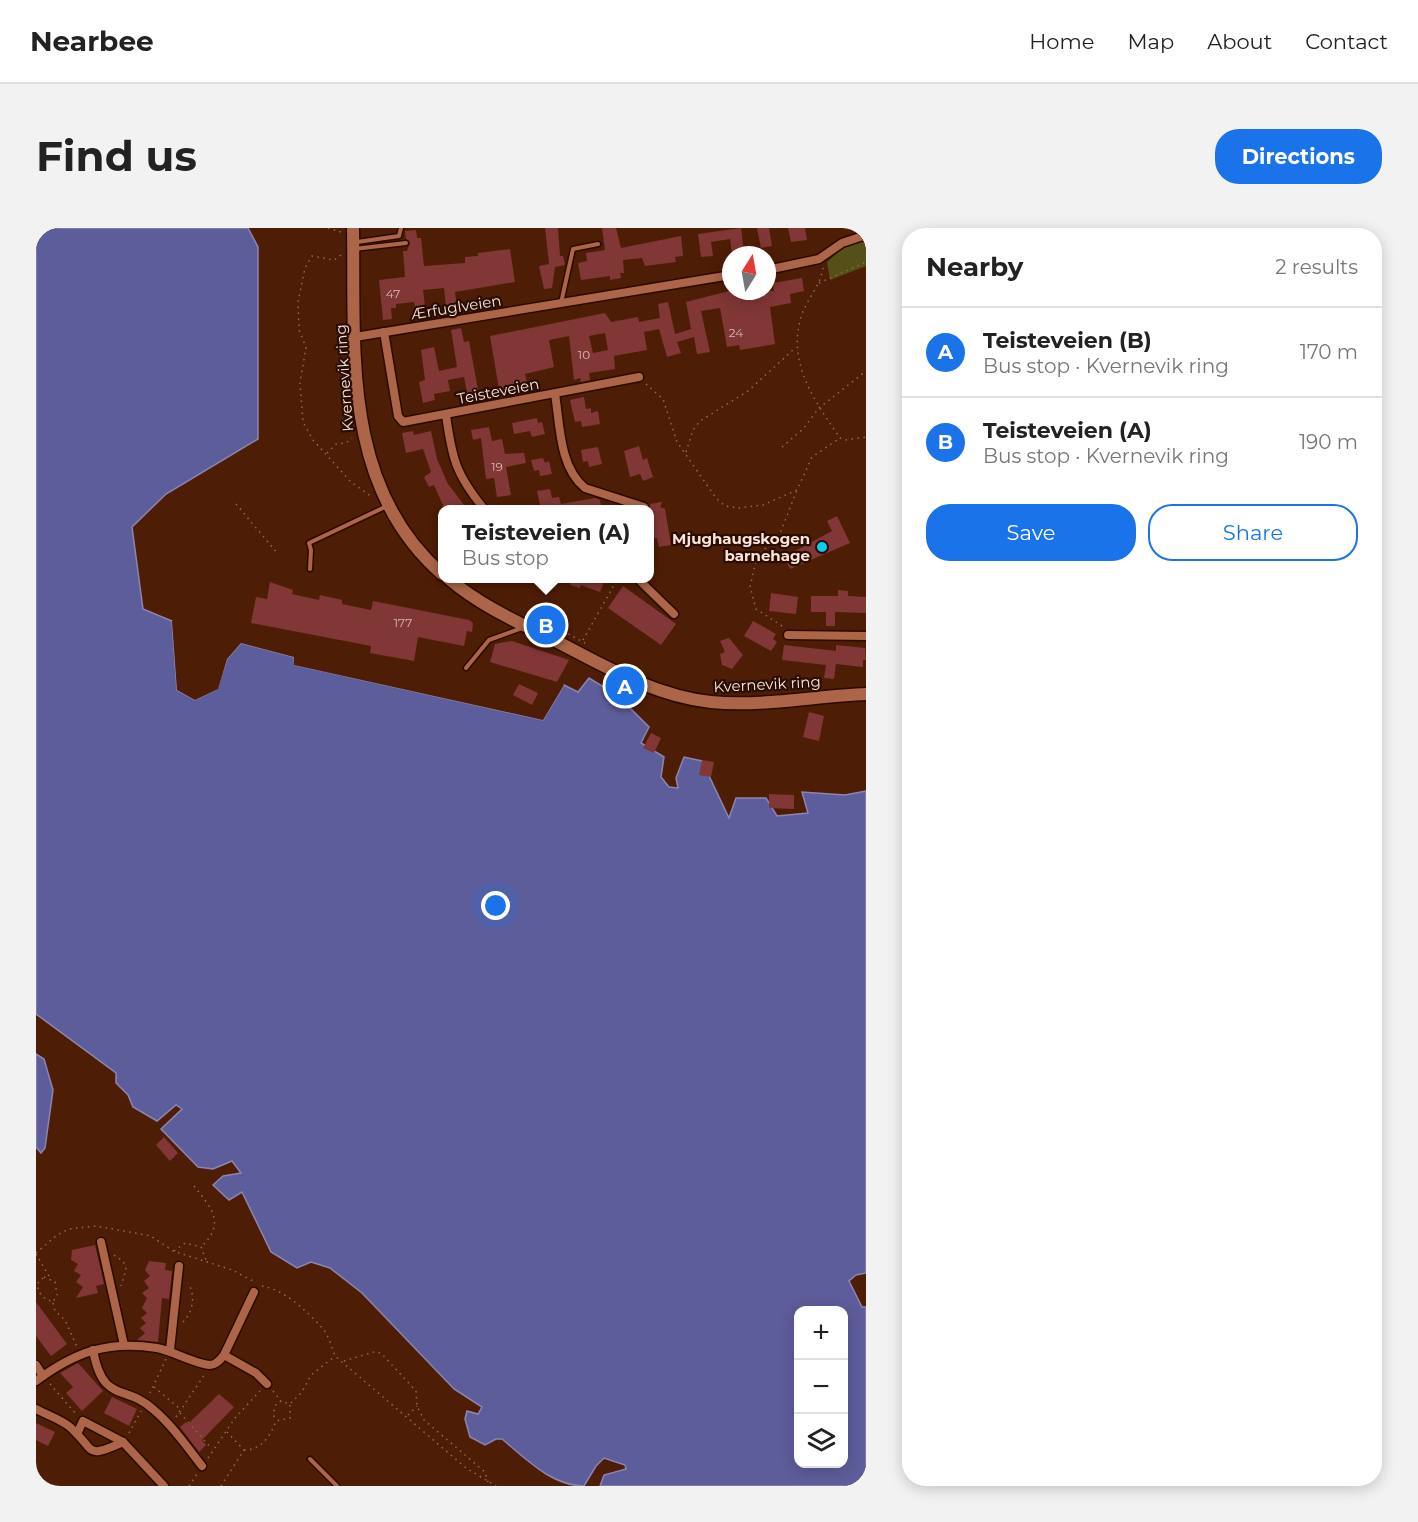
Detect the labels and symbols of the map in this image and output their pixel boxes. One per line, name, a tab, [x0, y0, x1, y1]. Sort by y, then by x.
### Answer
north arrow	[722, 246, 776, 300]
house number: 47	[386, 286, 400, 301]
street label: Ærfuglveien	[409, 290, 503, 324]
street label: Kvernevik ring	[331, 324, 357, 432]
house number: 24	[729, 325, 743, 340]
house number: 10	[578, 347, 590, 362]
street label: Teisteveien	[455, 374, 541, 408]
house number: 19	[491, 459, 503, 474]
place label: Mjughaugskogen barnehage	[672, 529, 810, 565]
marker: Mjughaugskogen barnehage	[815, 540, 829, 554]
pin: B	[526, 602, 566, 648]
house number: 177	[394, 615, 412, 630]
pin: A	[606, 664, 644, 708]
street label: Kvernevik ring	[713, 672, 821, 696]
your location	[481, 891, 510, 920]

